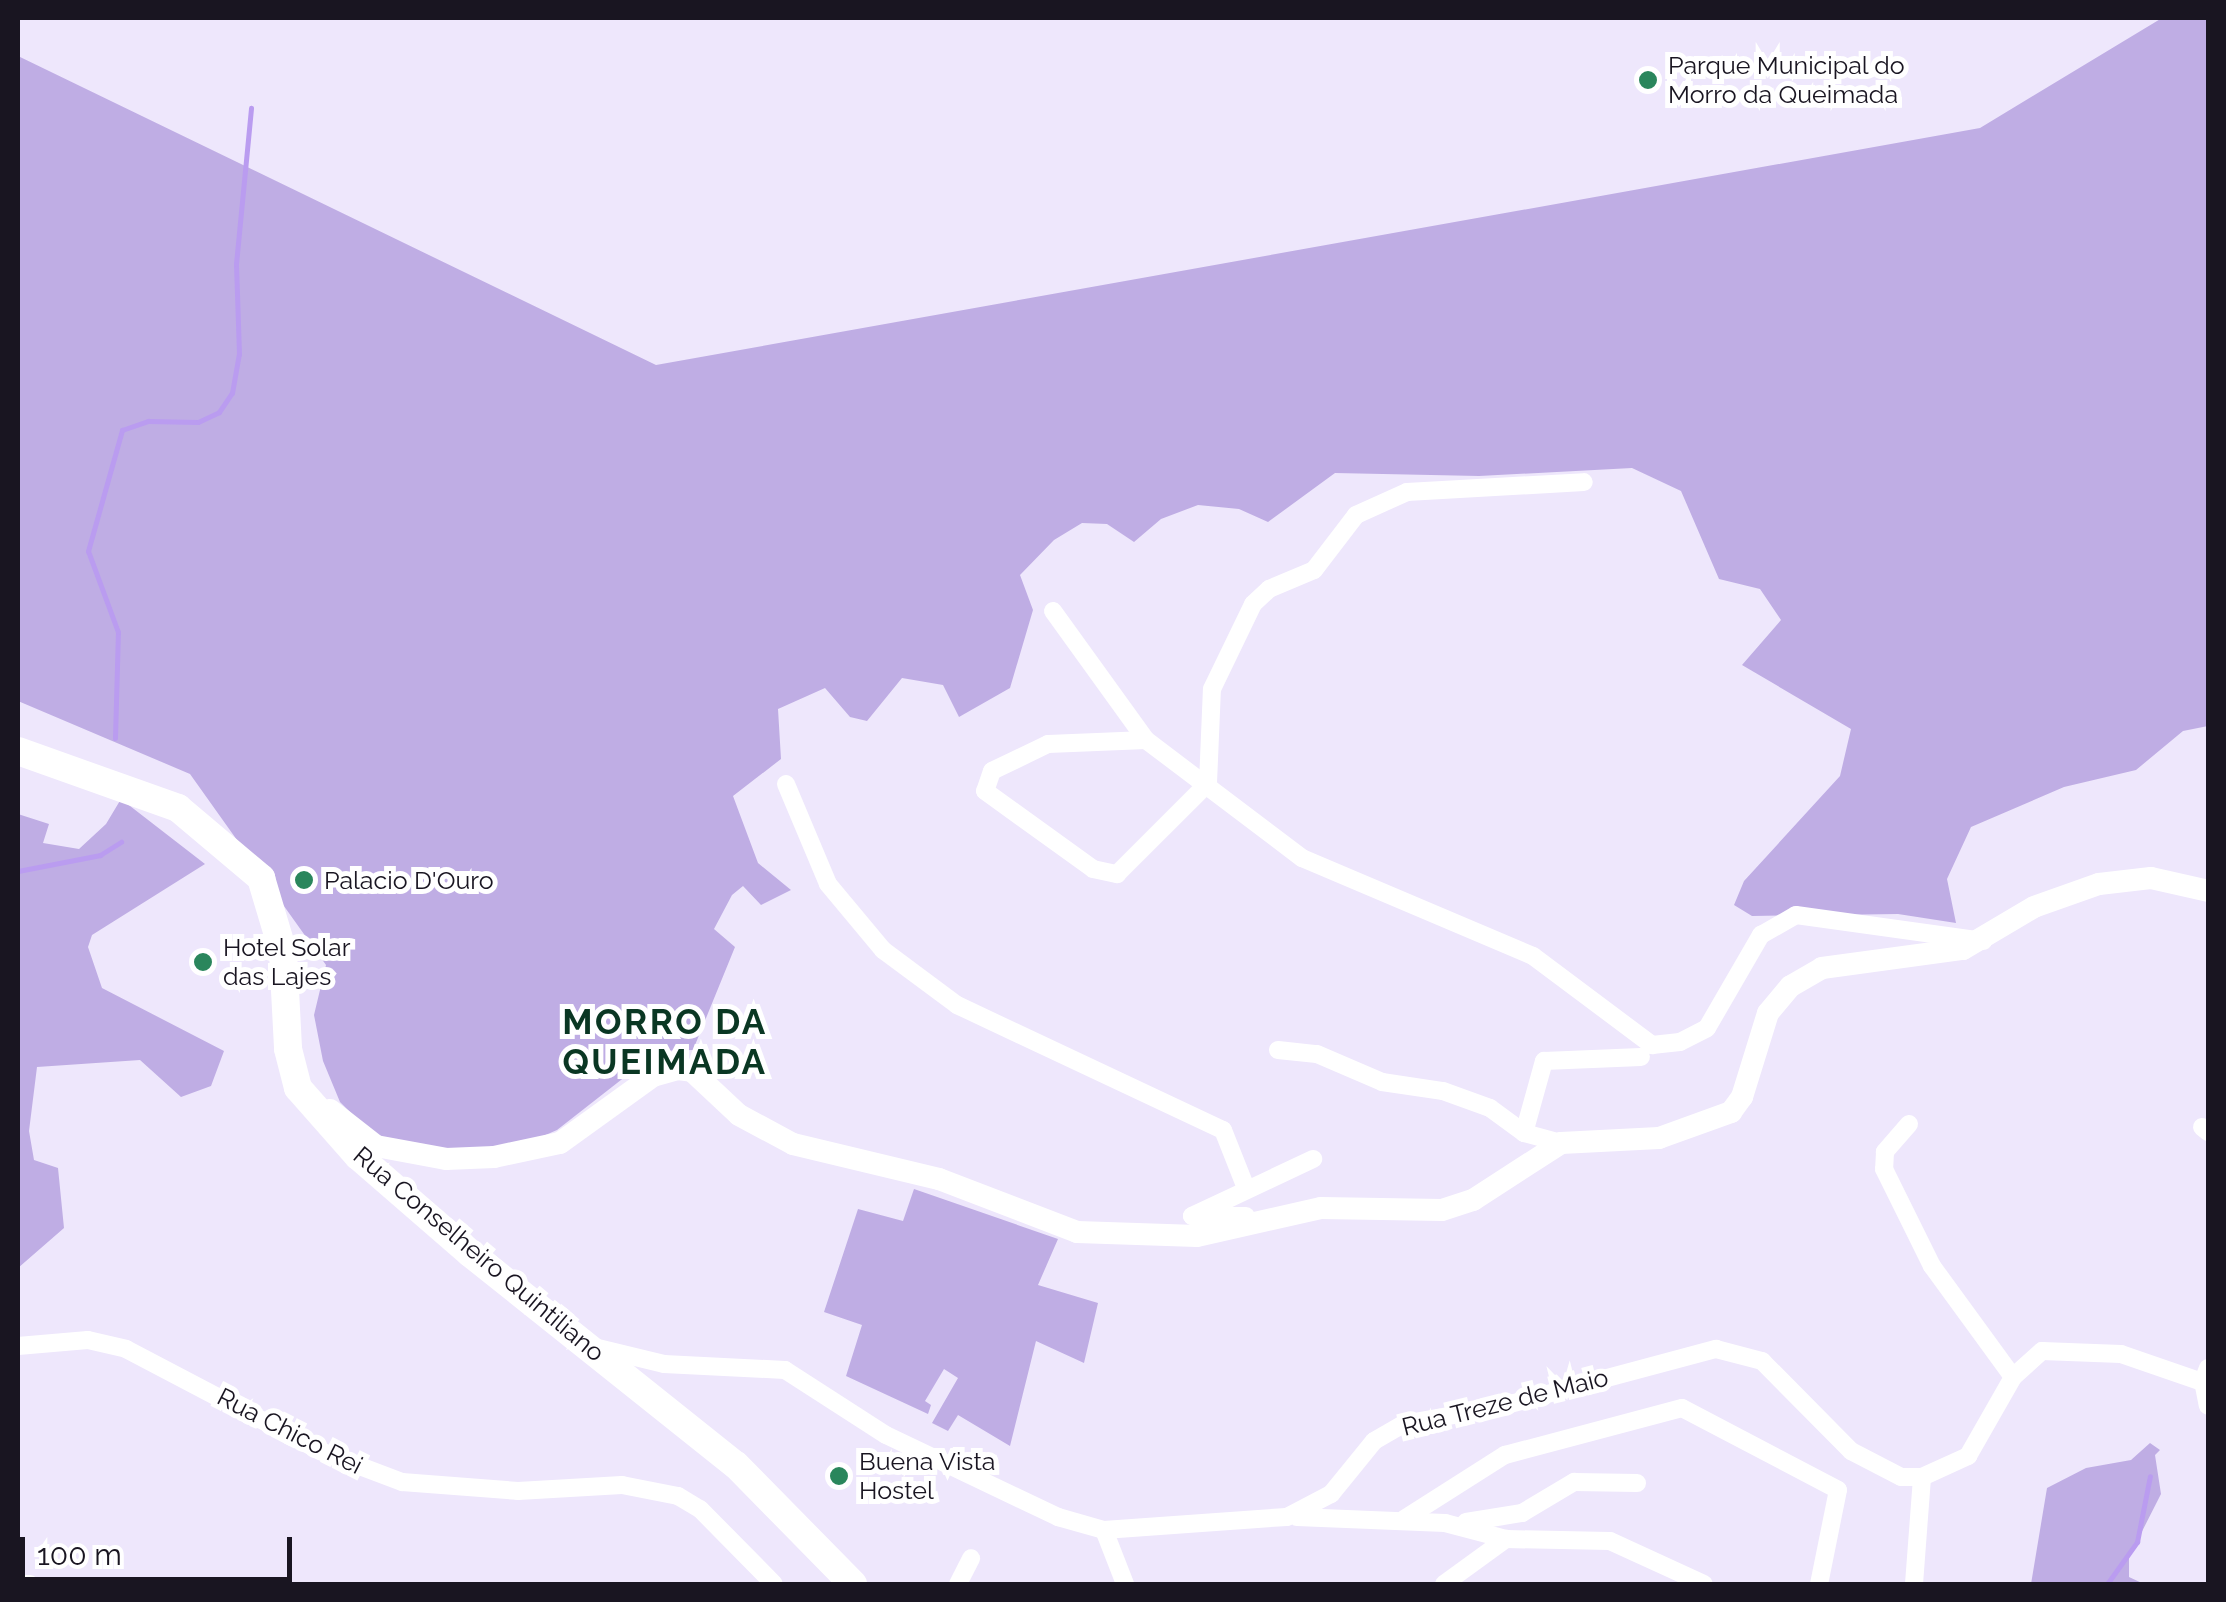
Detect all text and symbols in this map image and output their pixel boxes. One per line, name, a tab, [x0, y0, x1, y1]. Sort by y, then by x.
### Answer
place label: Parque Municipal do Morro da Queimada	[1668, 51, 1905, 110]
marker: Parque Municipal do Morro da Queimada	[1637, 69, 1659, 91]
place label: Palacio D'Ouro	[324, 865, 494, 895]
marker: Palacio D'Ouro	[293, 869, 315, 891]
place label: Hotel Solar das Lajes	[223, 933, 351, 992]
marker: Hotel Solar das Lajes	[192, 951, 214, 973]
district label: MORRO DA QUEIMADA	[562, 1001, 768, 1083]
street label: Rua Conselheiro Quintiliano	[348, 1140, 610, 1368]
street label: Rua Treze de Maio	[1398, 1362, 1612, 1442]
street label: Rua Chico Rei	[212, 1382, 368, 1480]
place label: Buena Vista Hostel	[859, 1447, 996, 1506]
marker: Buena Vista Hostel	[828, 1465, 850, 1487]
scale bar	[25, 1517, 298, 1579]
text: 100 m	[37, 1537, 122, 1572]

